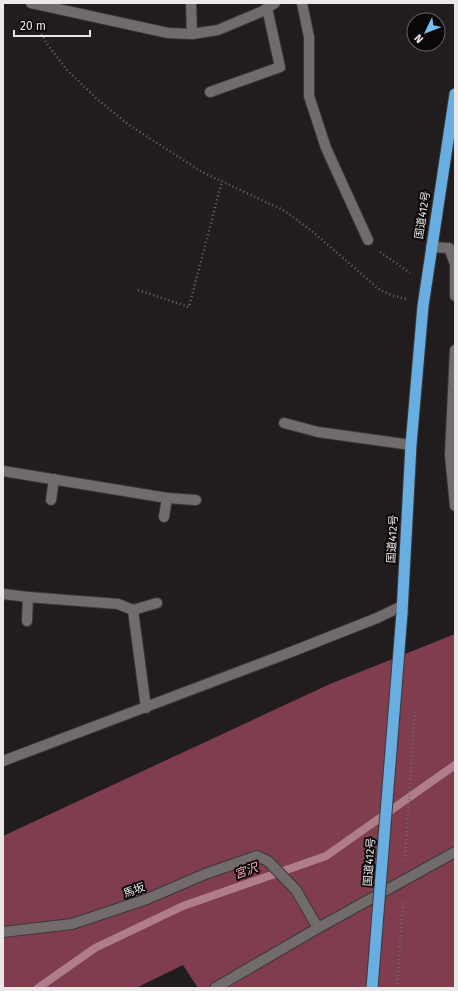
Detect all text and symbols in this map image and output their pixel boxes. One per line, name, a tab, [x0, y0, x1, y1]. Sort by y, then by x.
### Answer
scale bar	[14, 12, 90, 38]
north arrow	[406, 12, 446, 52]
text: 20 m	[20, 19, 46, 33]
text: N	[412, 31, 426, 46]
street label: 国道412号	[412, 190, 433, 240]
street label: 国道412号	[385, 515, 400, 564]
street label: 国道412号	[361, 837, 378, 887]
water label: 宮沢	[232, 860, 262, 882]
street label: 馬坂	[122, 881, 147, 900]

